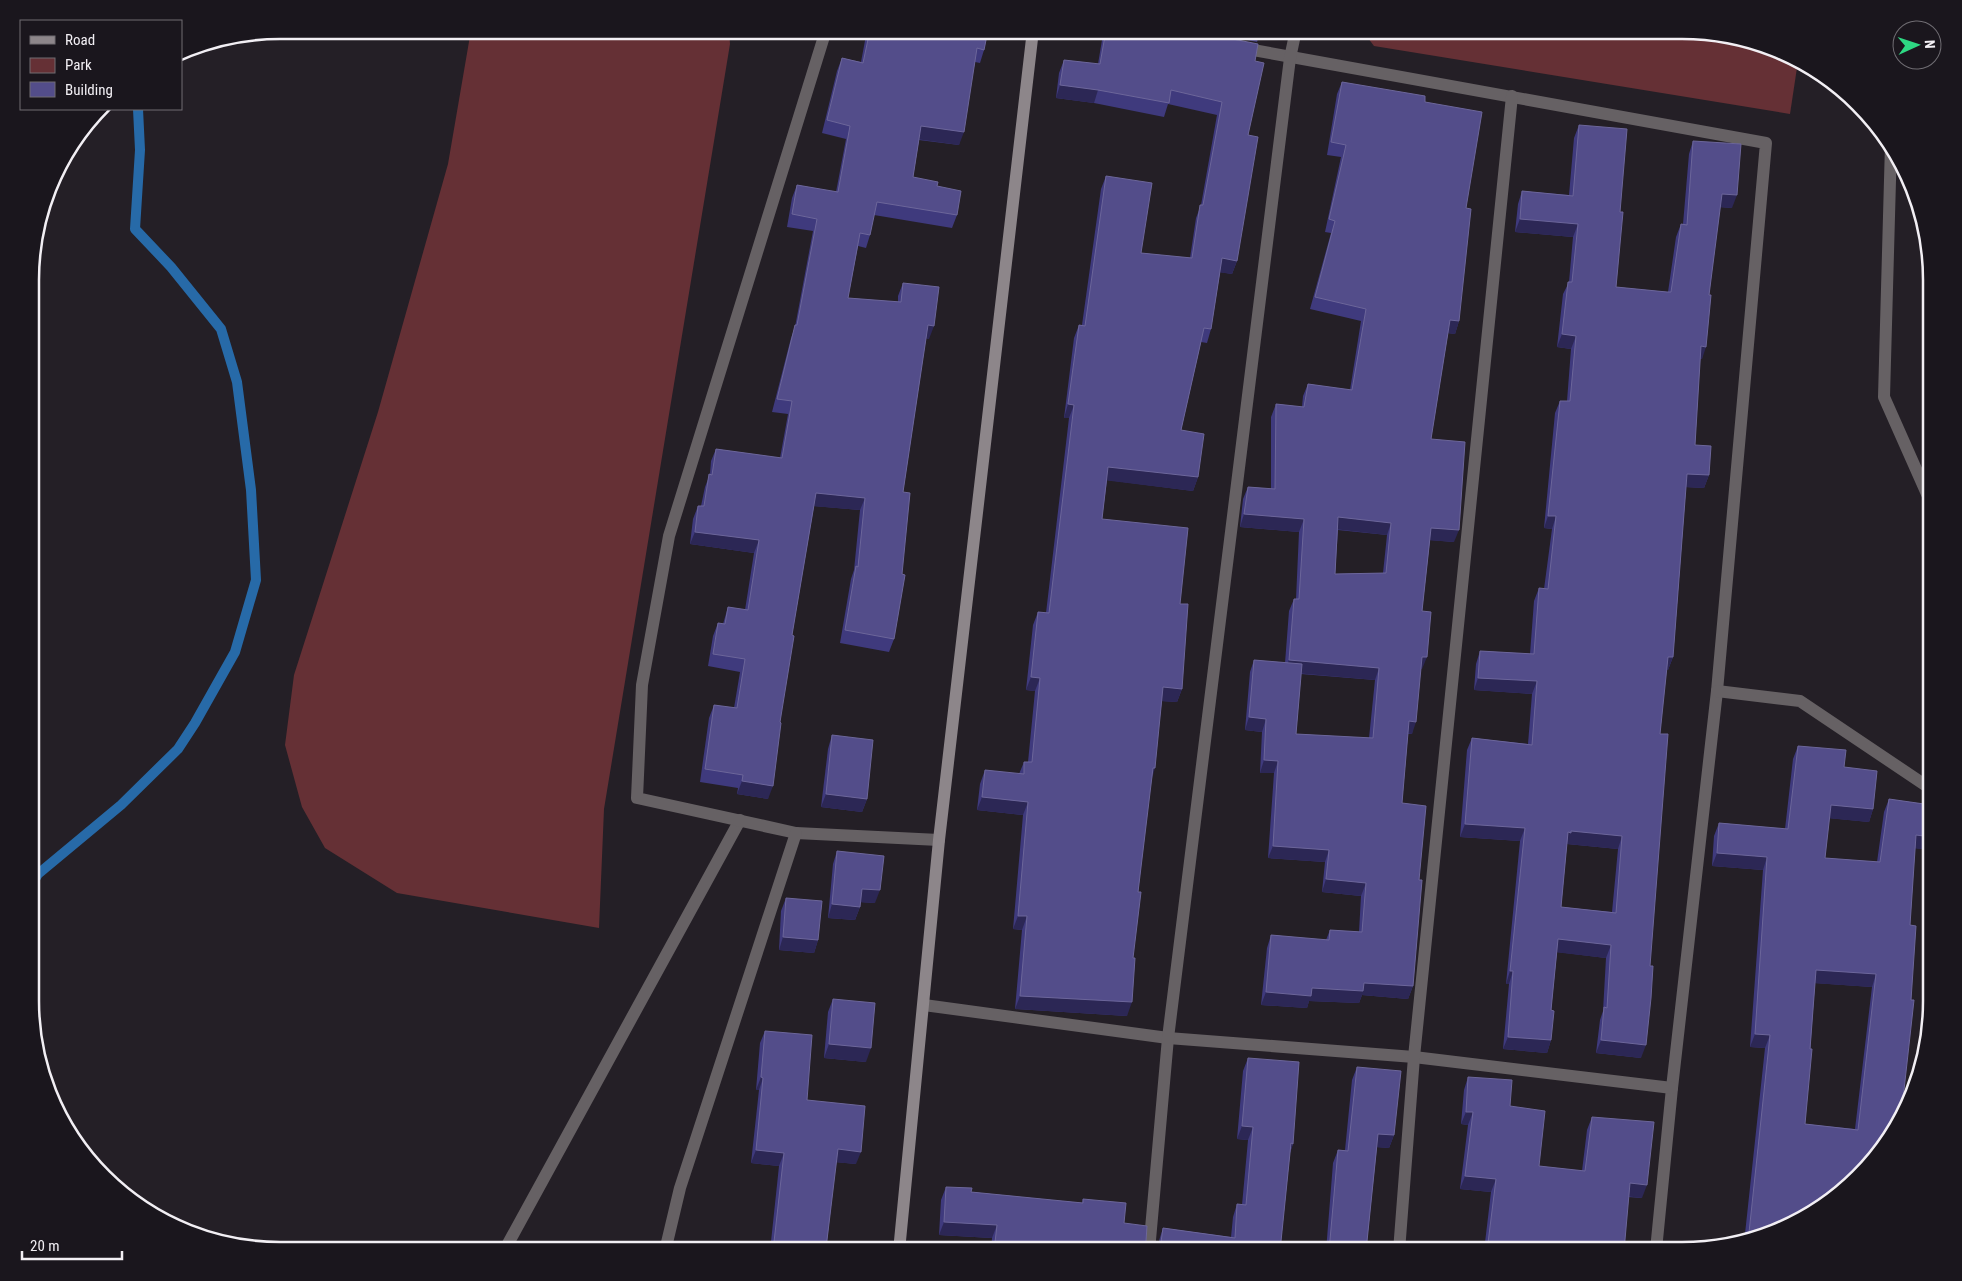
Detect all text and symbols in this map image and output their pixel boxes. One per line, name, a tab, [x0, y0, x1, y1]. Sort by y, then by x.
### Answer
legend	[20, 20, 182, 110]
north arrow	[1892, 20, 1942, 70]
text: Road	[65, 31, 95, 49]
text: N	[1922, 40, 1938, 49]
text: Park	[65, 56, 92, 74]
text: Building	[65, 81, 113, 99]
scale bar	[22, 1228, 122, 1260]
text: 20 m	[30, 1237, 60, 1255]

